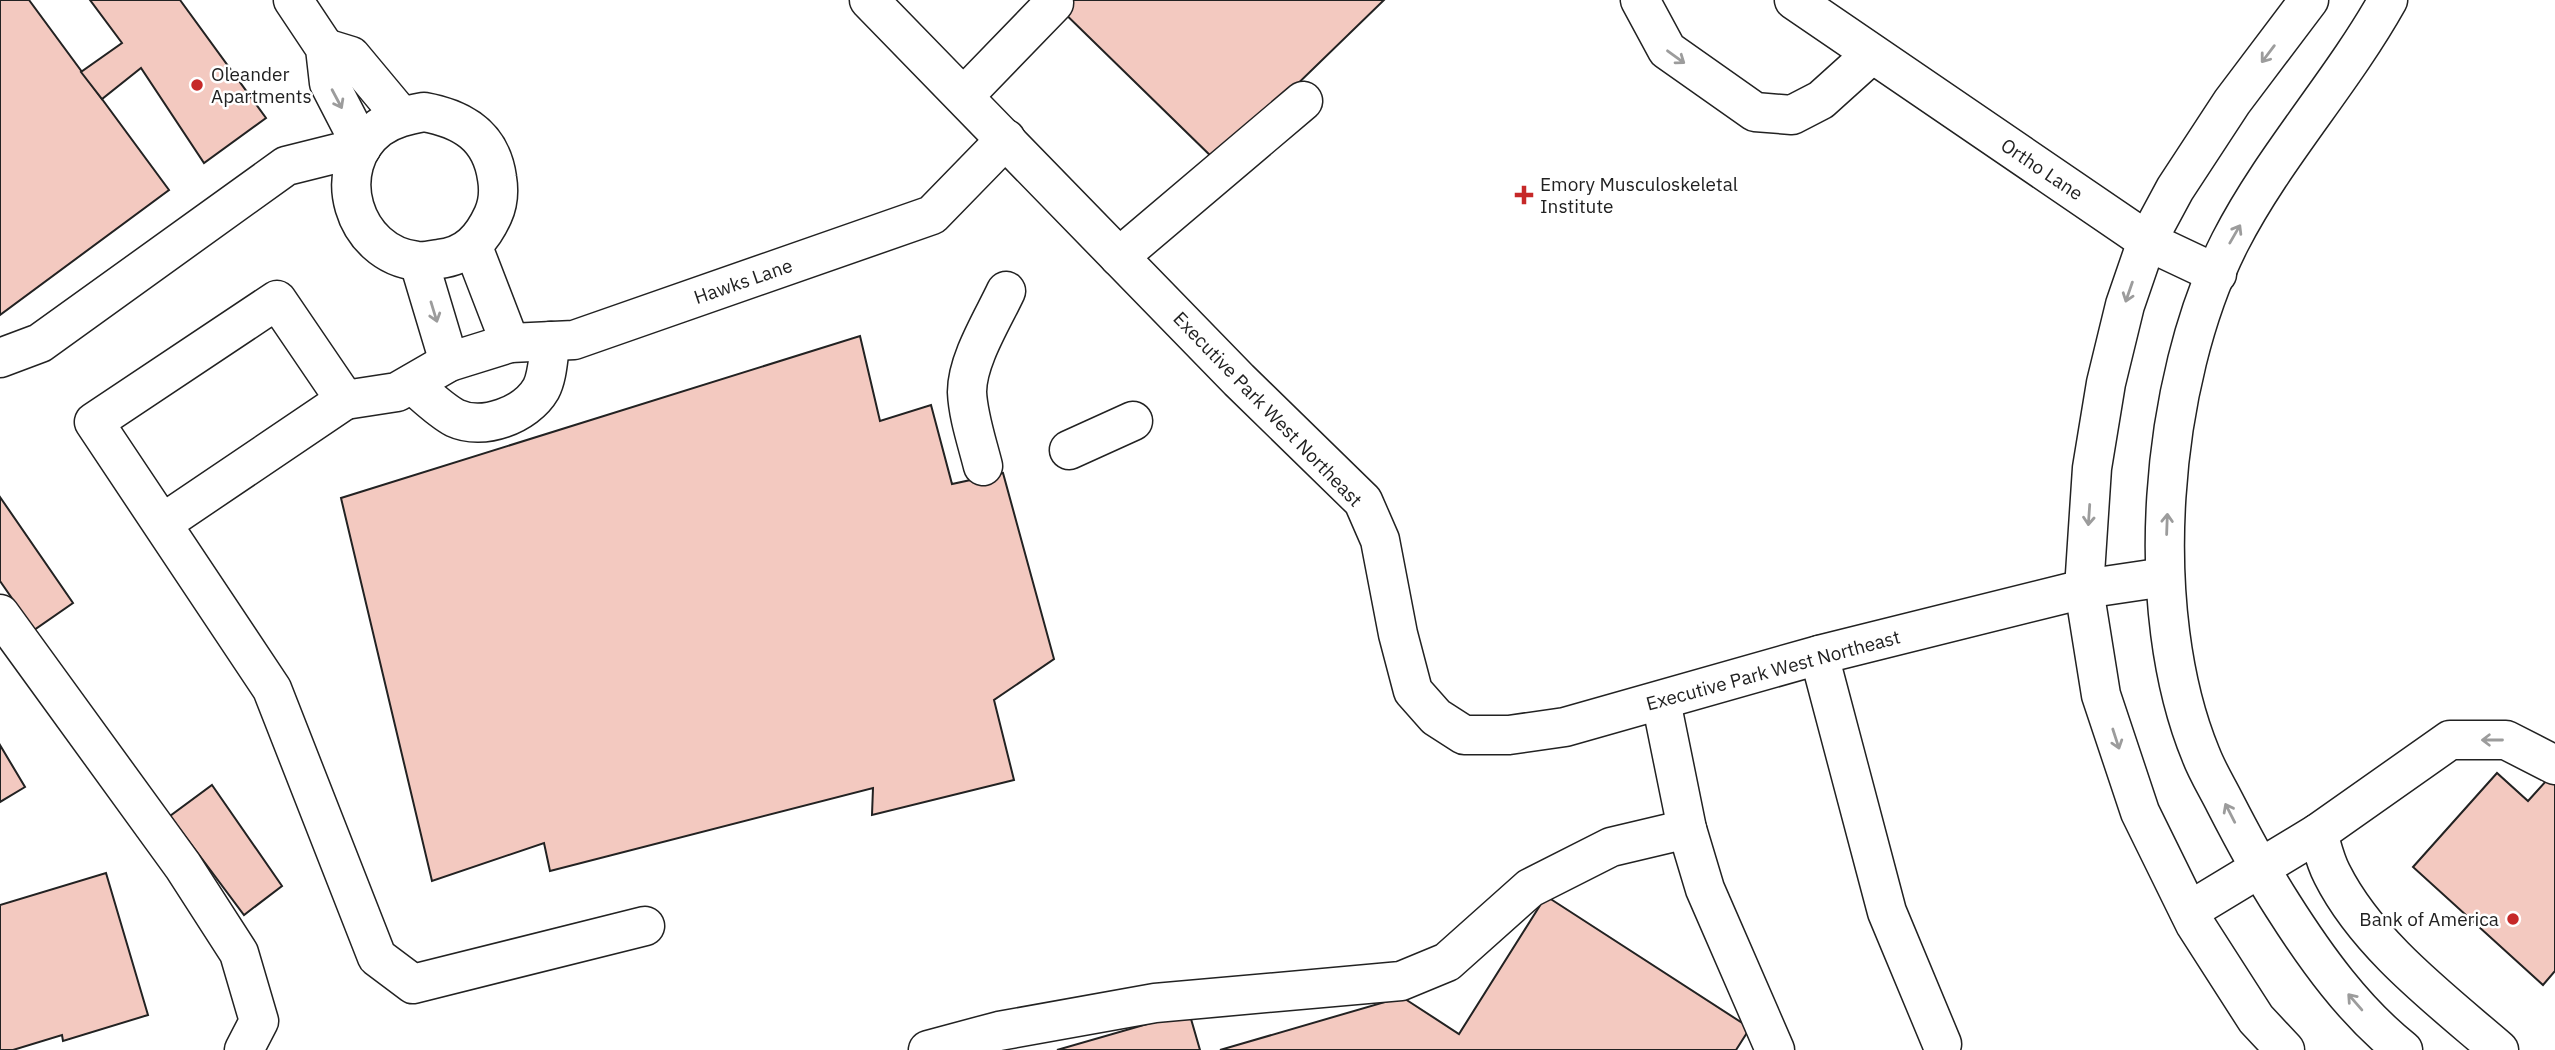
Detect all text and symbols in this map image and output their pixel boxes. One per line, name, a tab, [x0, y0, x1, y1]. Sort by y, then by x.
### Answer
one-way arrow	[2260, 45, 2275, 63]
one-way arrow	[1666, 49, 1685, 64]
place label: Oleander Apartments	[211, 62, 312, 108]
marker: Oleander Apartments	[189, 77, 205, 93]
one-way arrow	[331, 89, 345, 109]
street label: Ortho Lane	[1996, 133, 2088, 205]
place label: Emory Musculoskeletal Institute	[1540, 172, 1738, 218]
marker: Emory Musculoskeletal Institute	[1514, 185, 1534, 205]
one-way arrow	[2228, 224, 2242, 244]
street label: Hawks Lane	[691, 253, 795, 309]
one-way arrow	[2122, 280, 2134, 302]
one-way arrow	[428, 301, 441, 323]
street label: Executive Park West Northeast	[1168, 306, 1368, 512]
one-way arrow	[2082, 503, 2095, 526]
one-way arrow	[2160, 512, 2173, 535]
street label: Executive Park West Northeast	[1643, 624, 1903, 716]
one-way arrow	[2111, 727, 2123, 749]
one-way arrow	[2481, 733, 2504, 747]
one-way arrow	[2223, 803, 2237, 824]
place label: Bank of America	[2359, 907, 2499, 931]
marker: Bank of America	[2505, 911, 2521, 927]
one-way arrow	[2347, 994, 2363, 1012]

